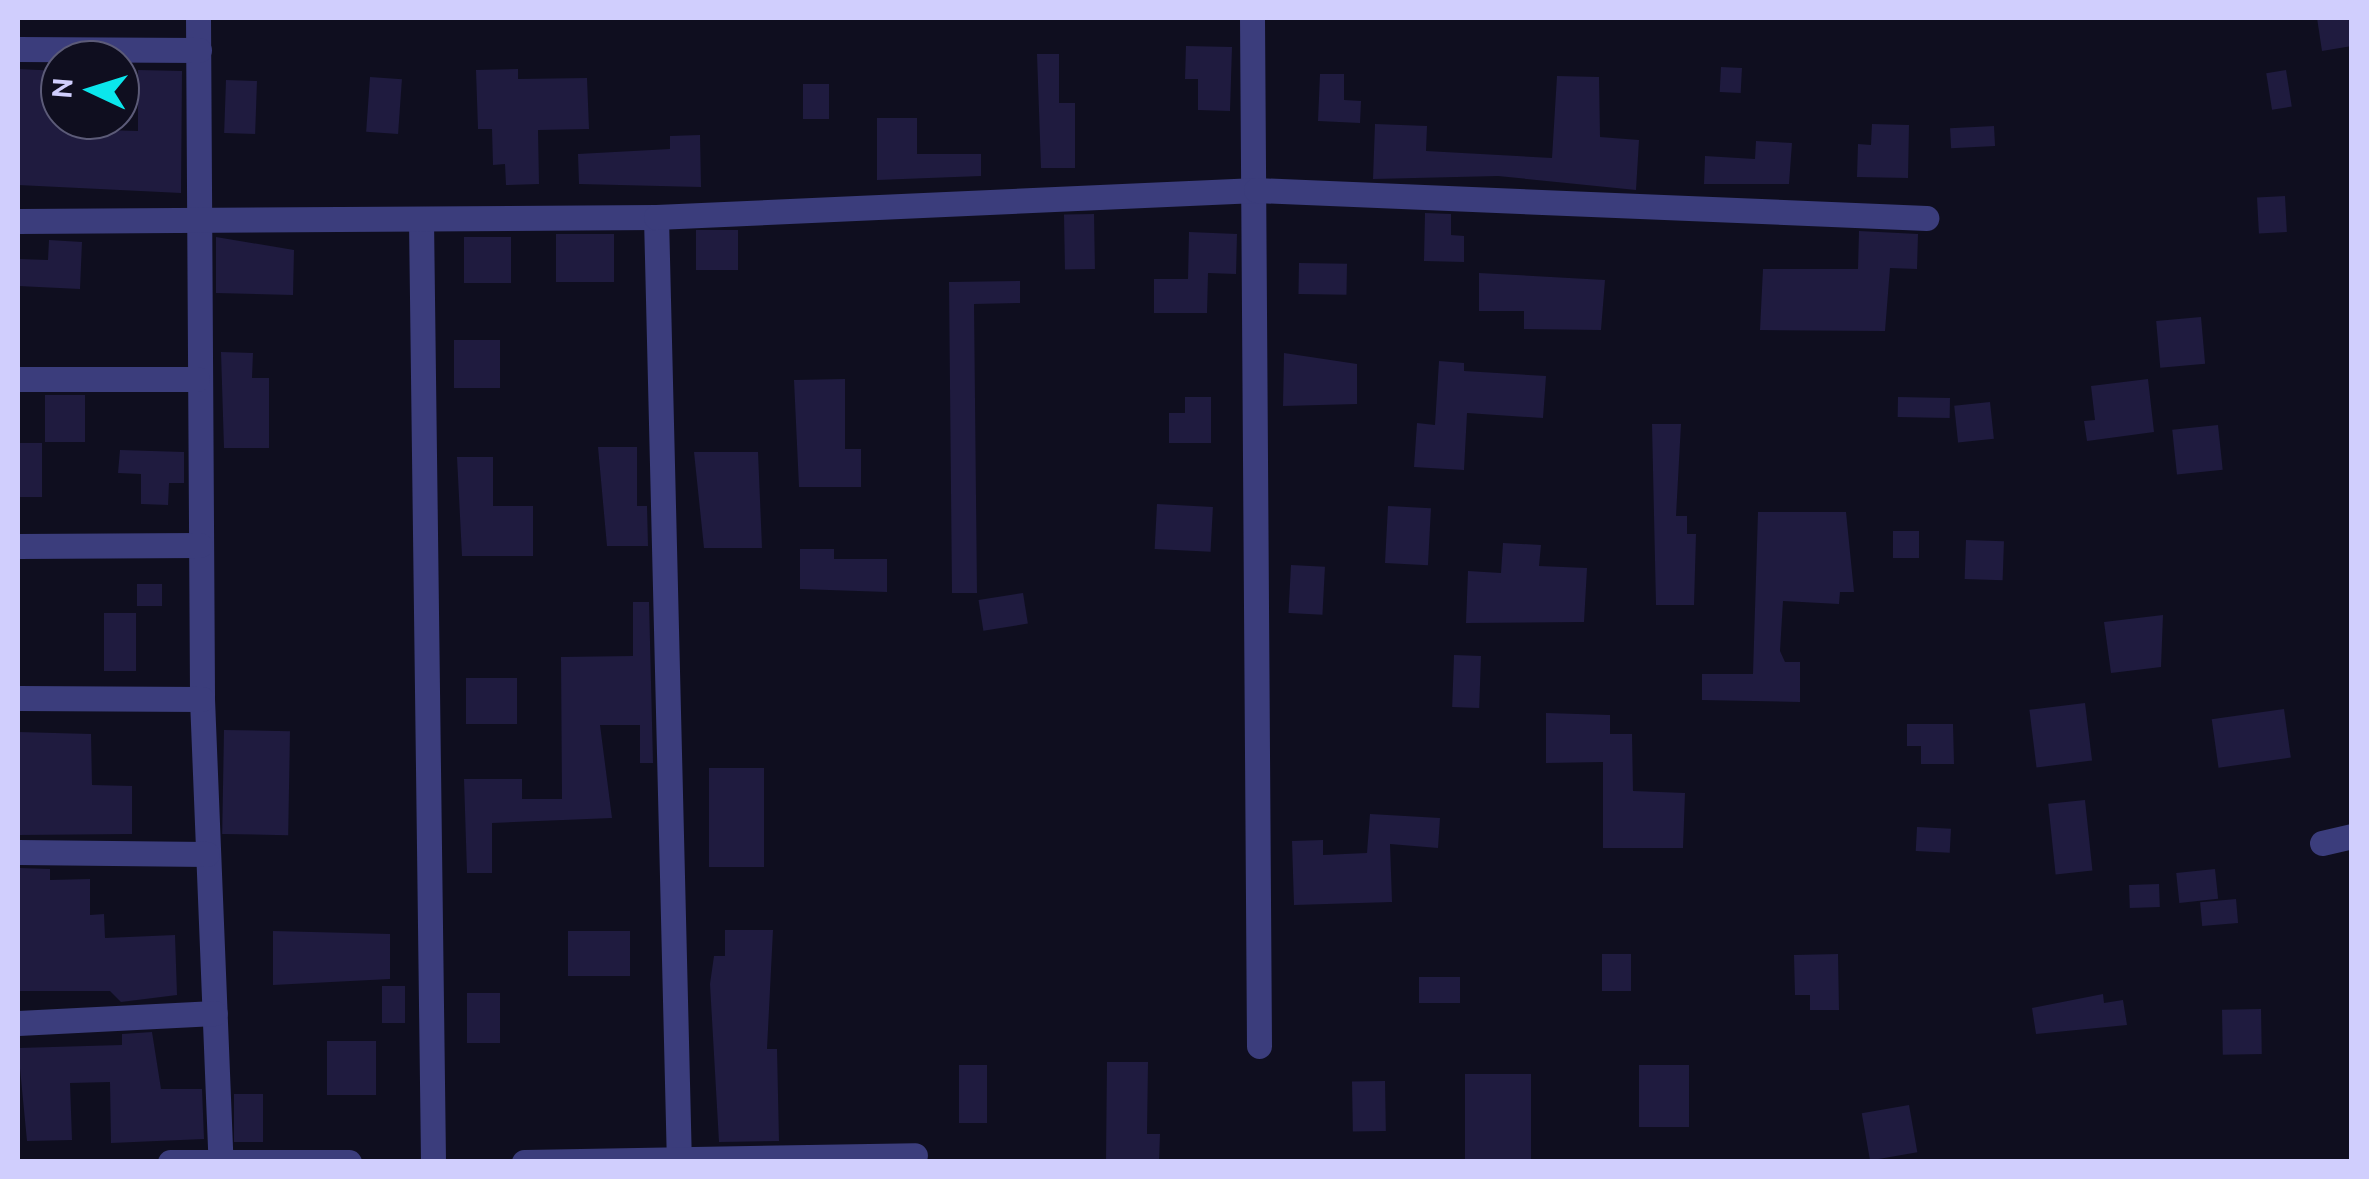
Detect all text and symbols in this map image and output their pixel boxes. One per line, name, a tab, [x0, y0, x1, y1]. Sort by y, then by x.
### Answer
north arrow	[40, 40, 140, 140]
text: N	[45, 77, 78, 100]

